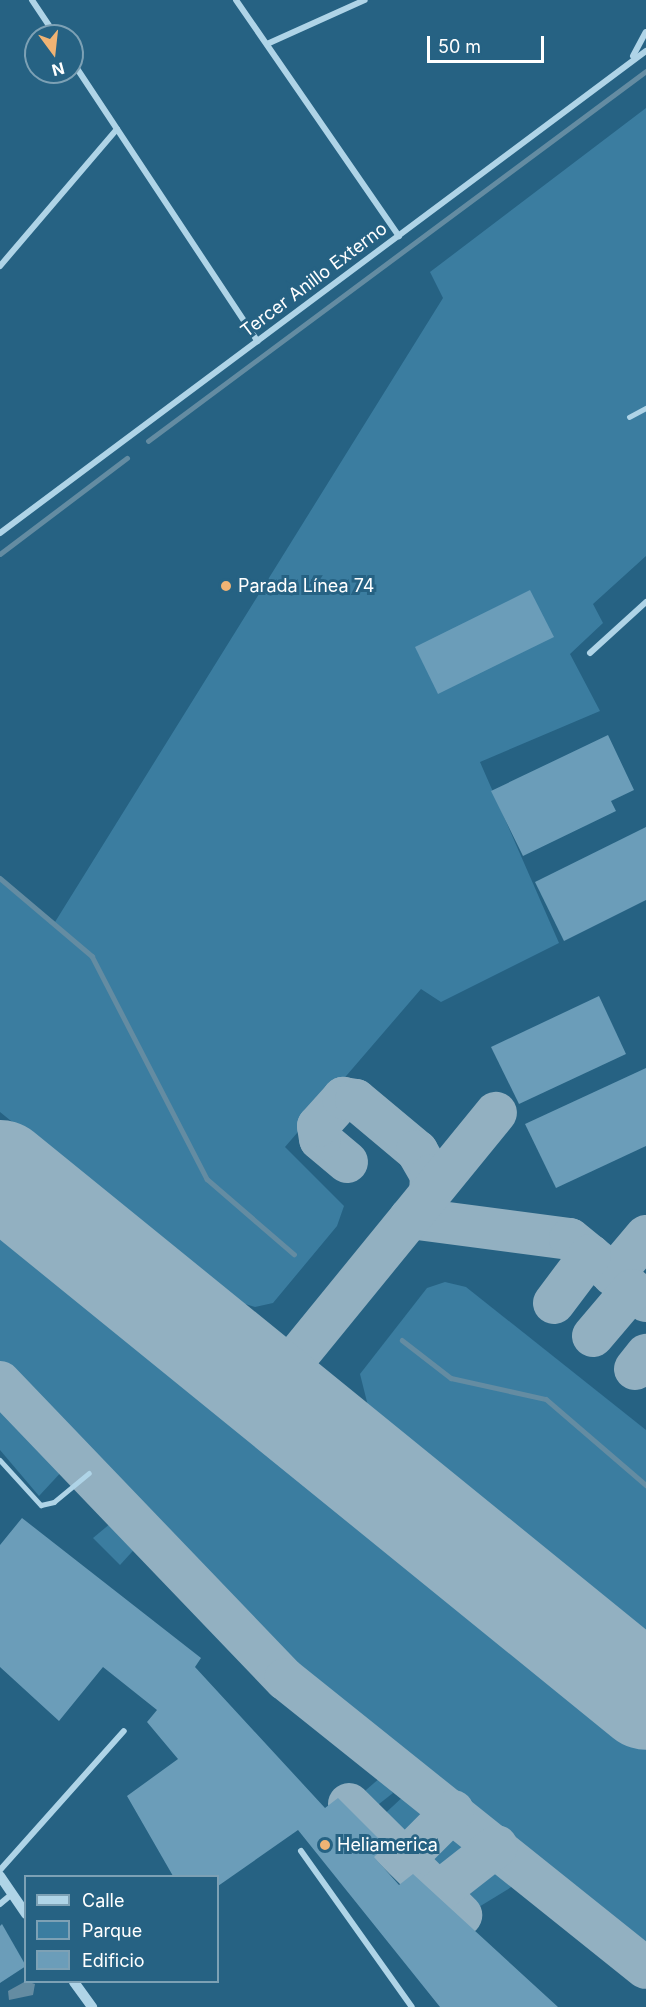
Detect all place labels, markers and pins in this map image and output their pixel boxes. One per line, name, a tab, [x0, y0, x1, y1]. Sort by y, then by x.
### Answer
place label: Parada Línea 74	[238, 575, 374, 597]
marker: Parada Línea 74	[219, 579, 233, 593]
place label: Heliamerica	[337, 1834, 438, 1856]
marker: Heliamerica	[318, 1838, 332, 1852]

